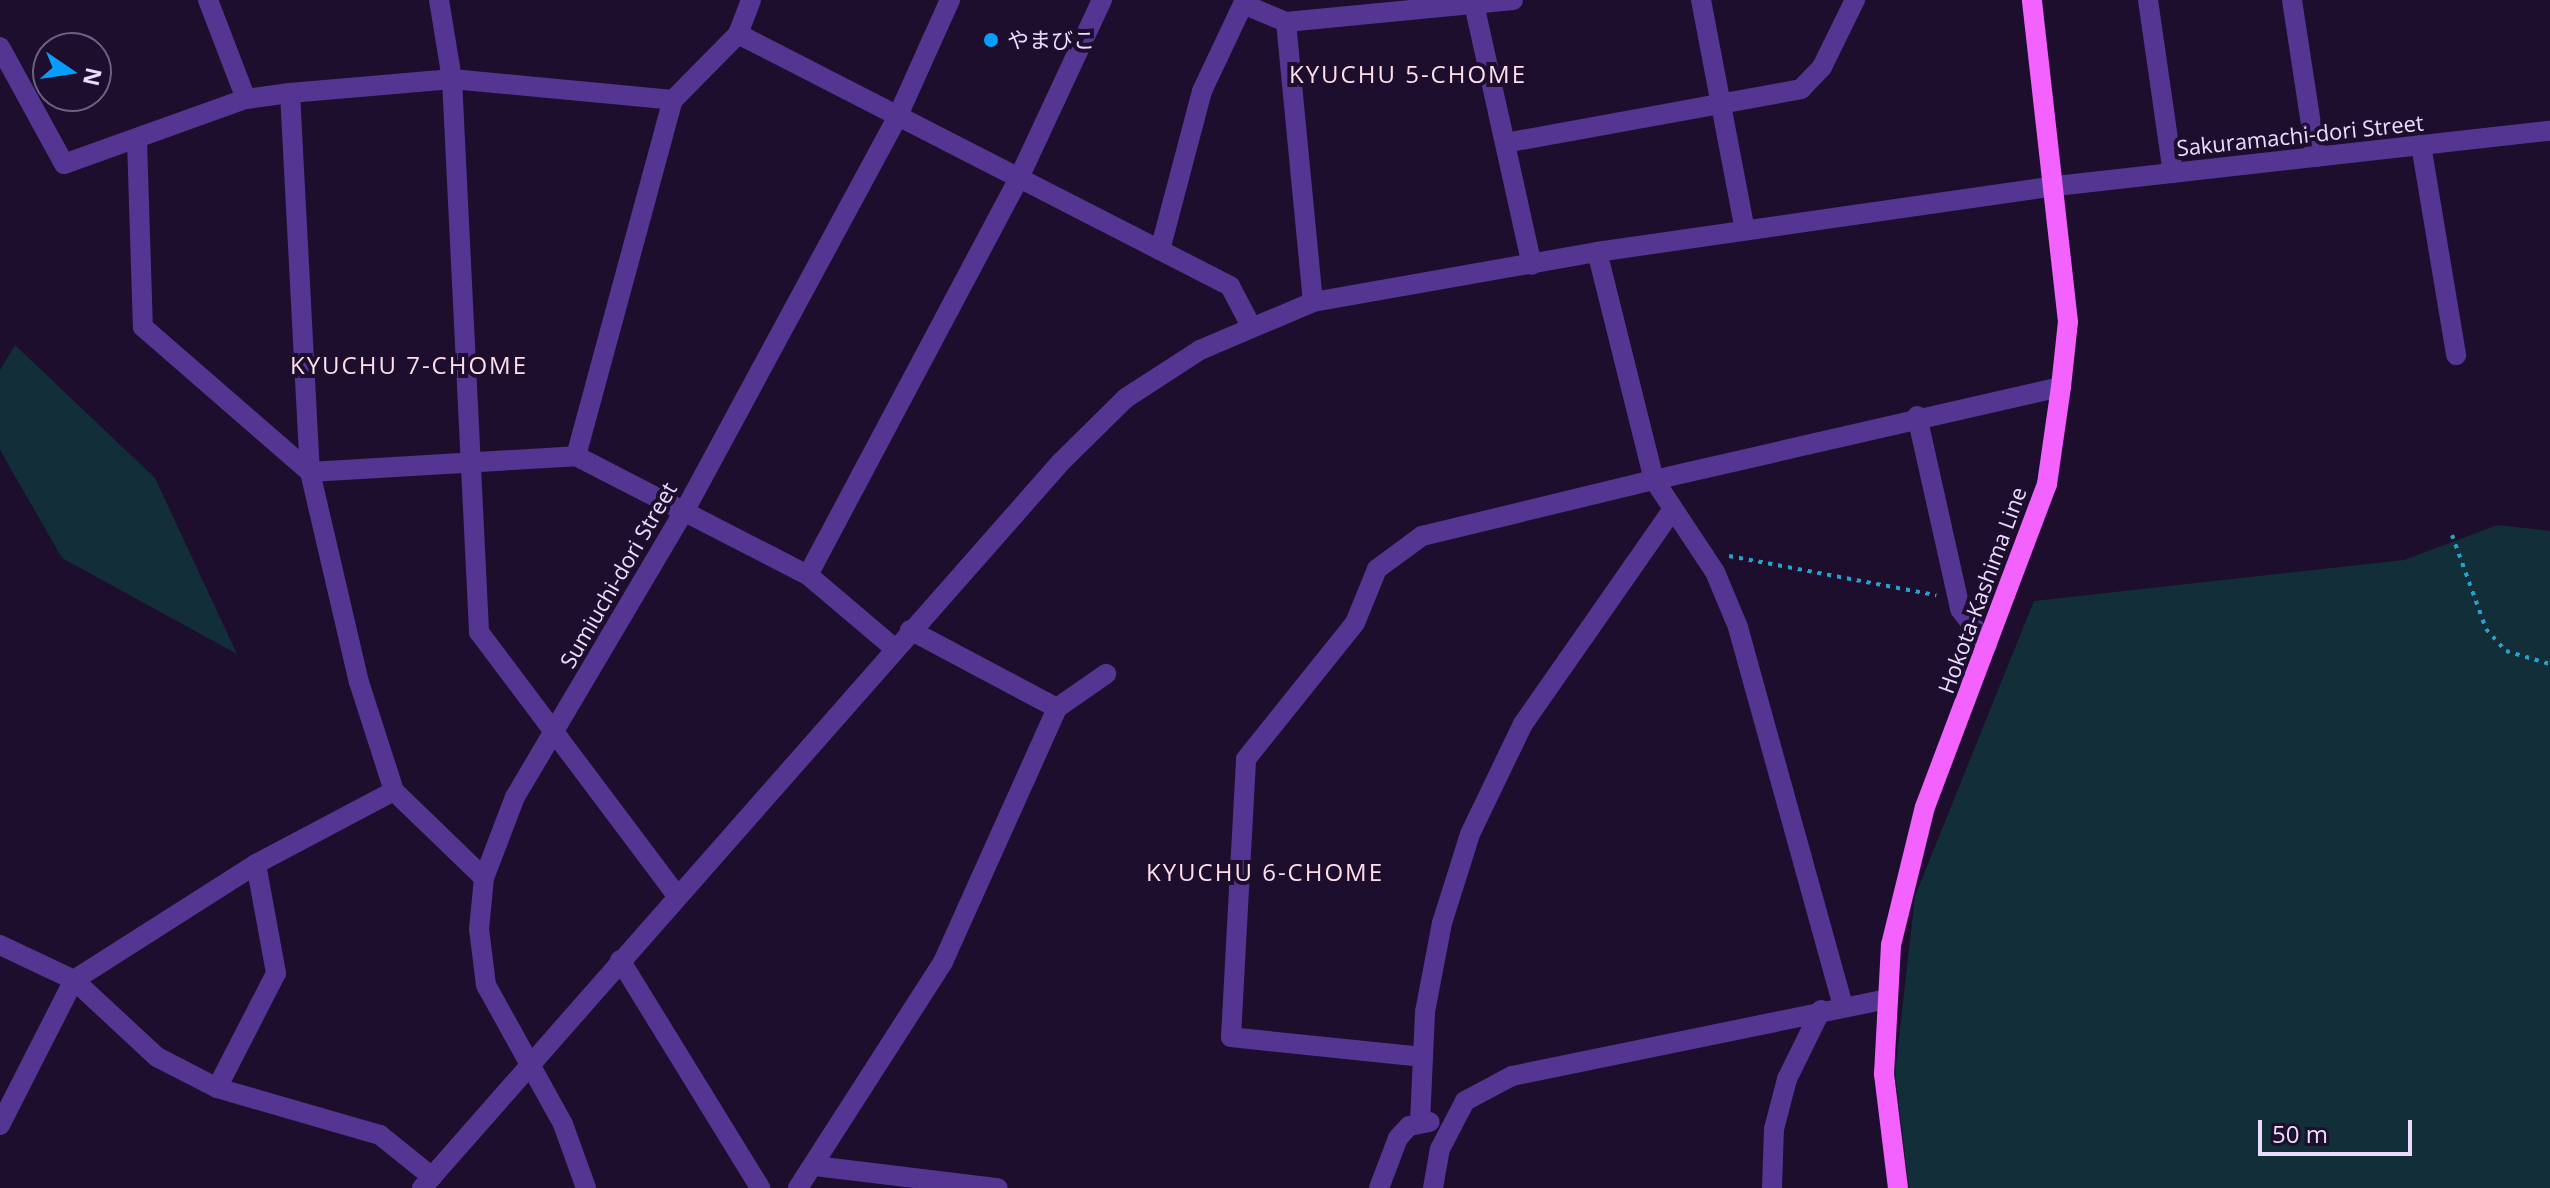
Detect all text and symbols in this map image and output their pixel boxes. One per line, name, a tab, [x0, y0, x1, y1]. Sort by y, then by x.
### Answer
place label: やまびこ	[1007, 27, 1095, 53]
marker: やまびこ	[982, 31, 1000, 49]
north arrow	[32, 32, 112, 112]
district label: KYUCHU 5-CHOME	[1289, 60, 1527, 88]
text: N	[77, 65, 110, 89]
street label: Sakuramachi-dori Street	[2175, 109, 2425, 161]
district label: KYUCHU 7-CHOME	[290, 351, 528, 379]
street label: Sumiuchi-dori Street	[554, 477, 682, 673]
street label: Hokota-Kashima Line	[1932, 483, 2032, 697]
district label: KYUCHU 6-CHOME	[1146, 858, 1384, 886]
scale bar	[2262, 1104, 2416, 1154]
text: 50 m	[2272, 1117, 2328, 1150]

